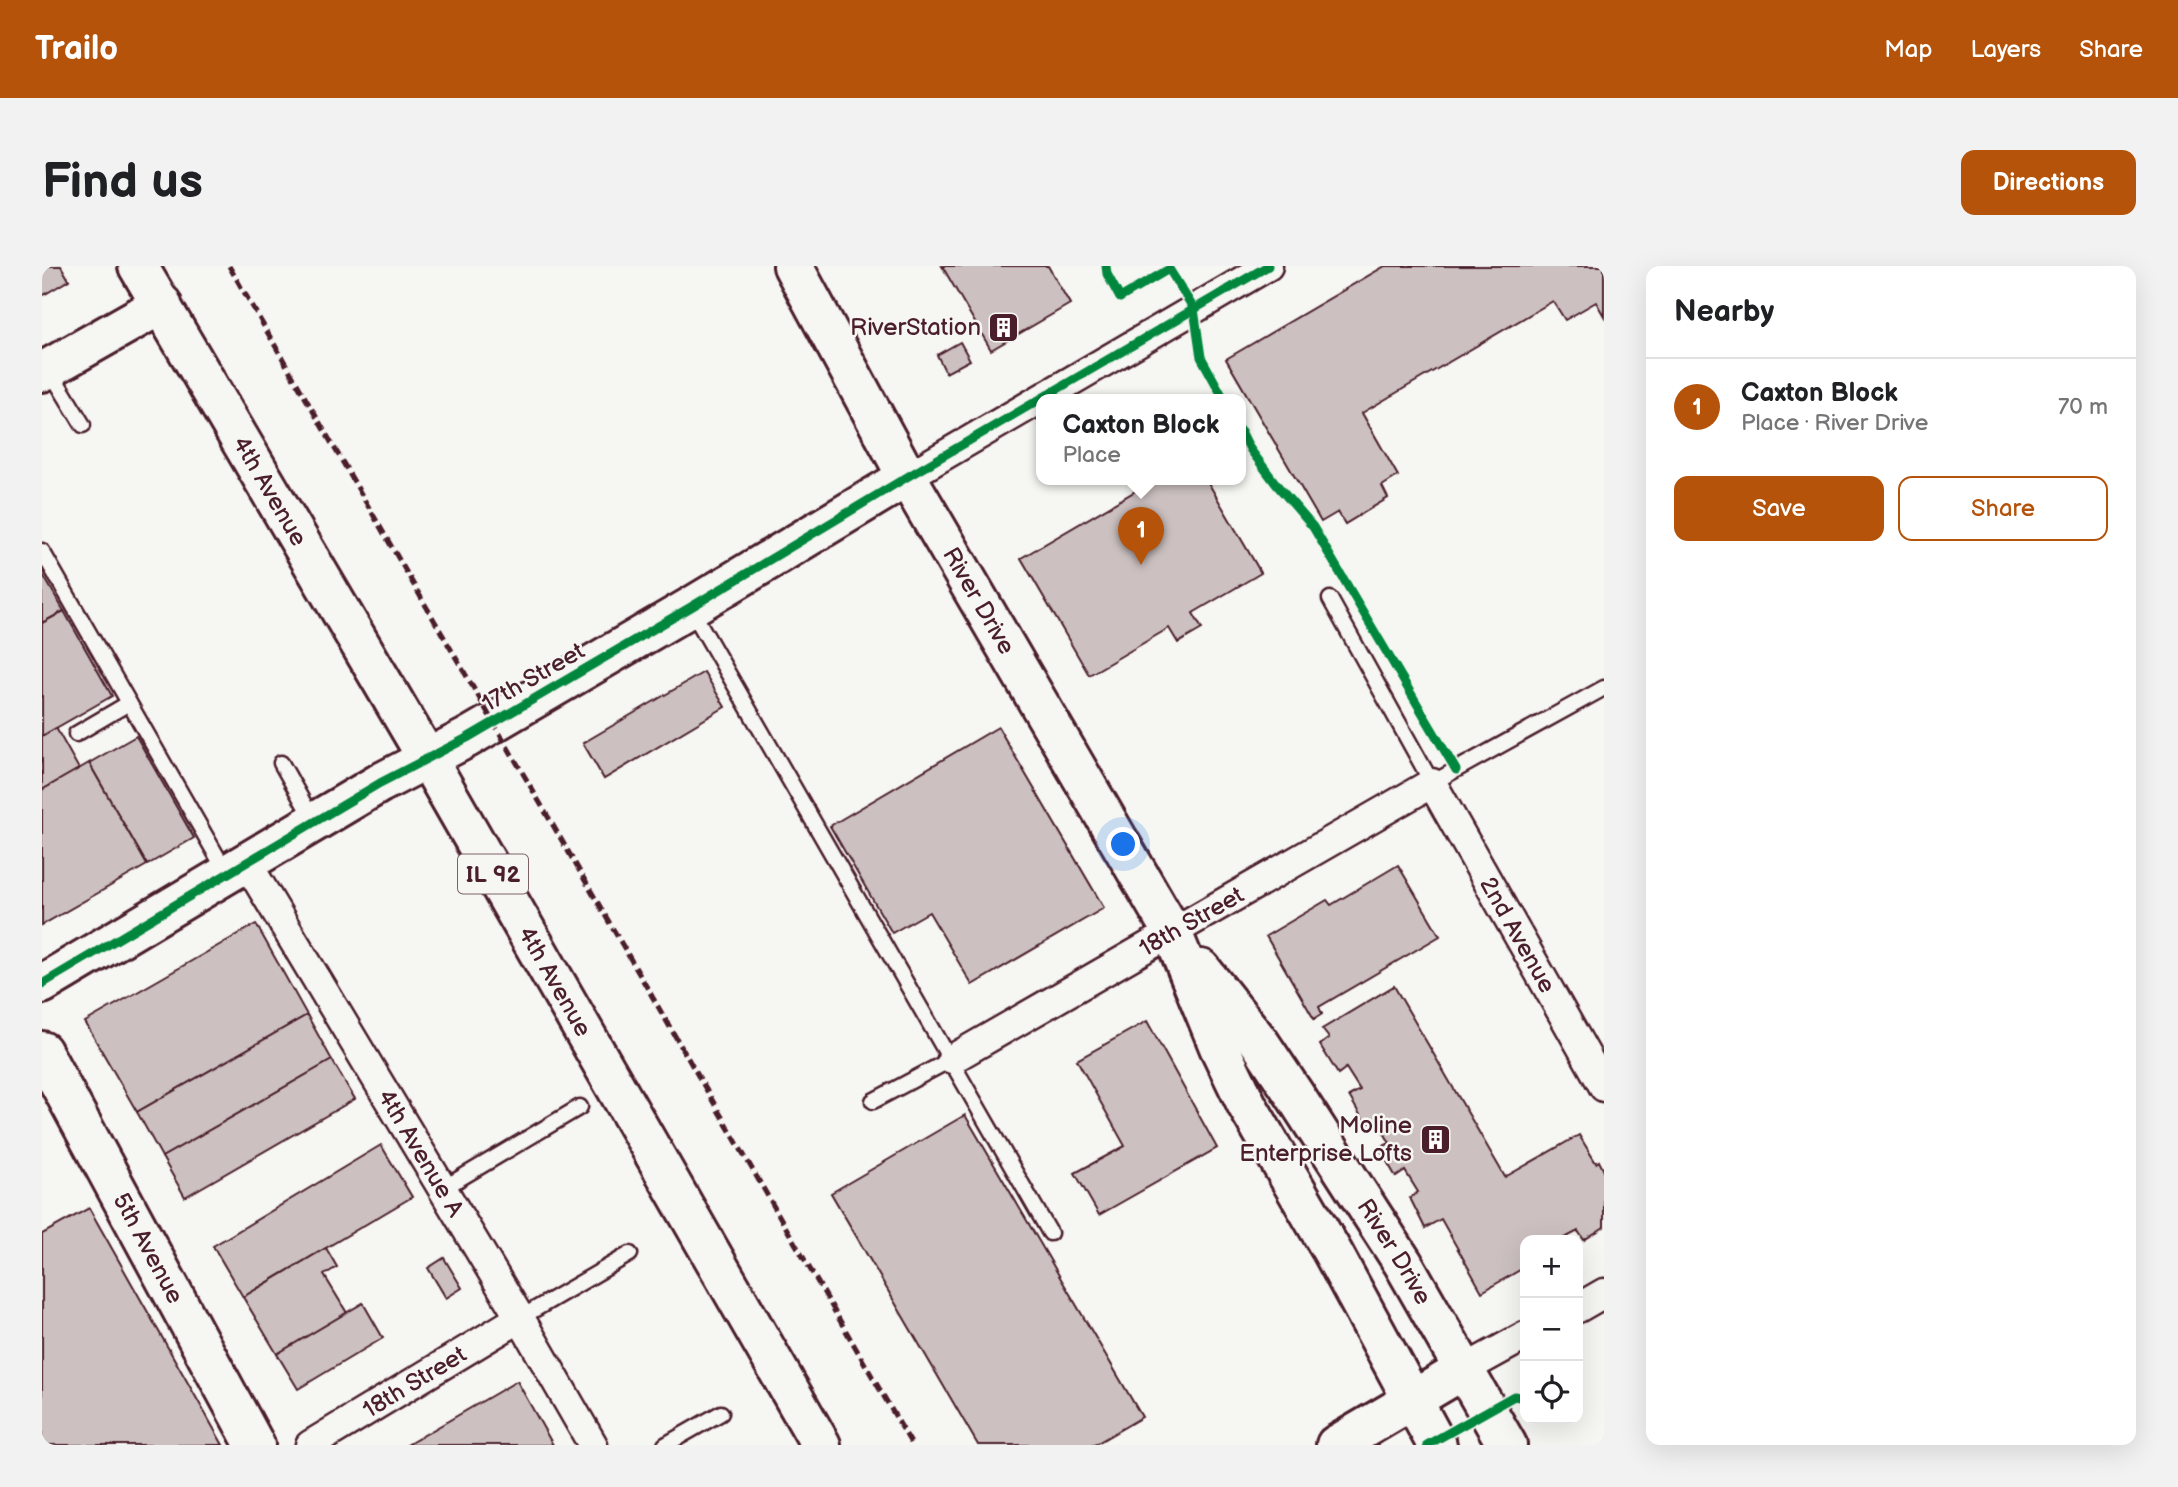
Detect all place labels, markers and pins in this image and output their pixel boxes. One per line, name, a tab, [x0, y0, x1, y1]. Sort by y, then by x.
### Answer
building icon: RiverStation	[987, 310, 1021, 344]
place label: RiverStation	[850, 313, 981, 342]
pin: 1	[1118, 507, 1164, 565]
place label: Moline Enterprise Lofts	[1239, 1111, 1412, 1168]
building icon: Moline Enterprise Lofts	[1418, 1122, 1452, 1156]

